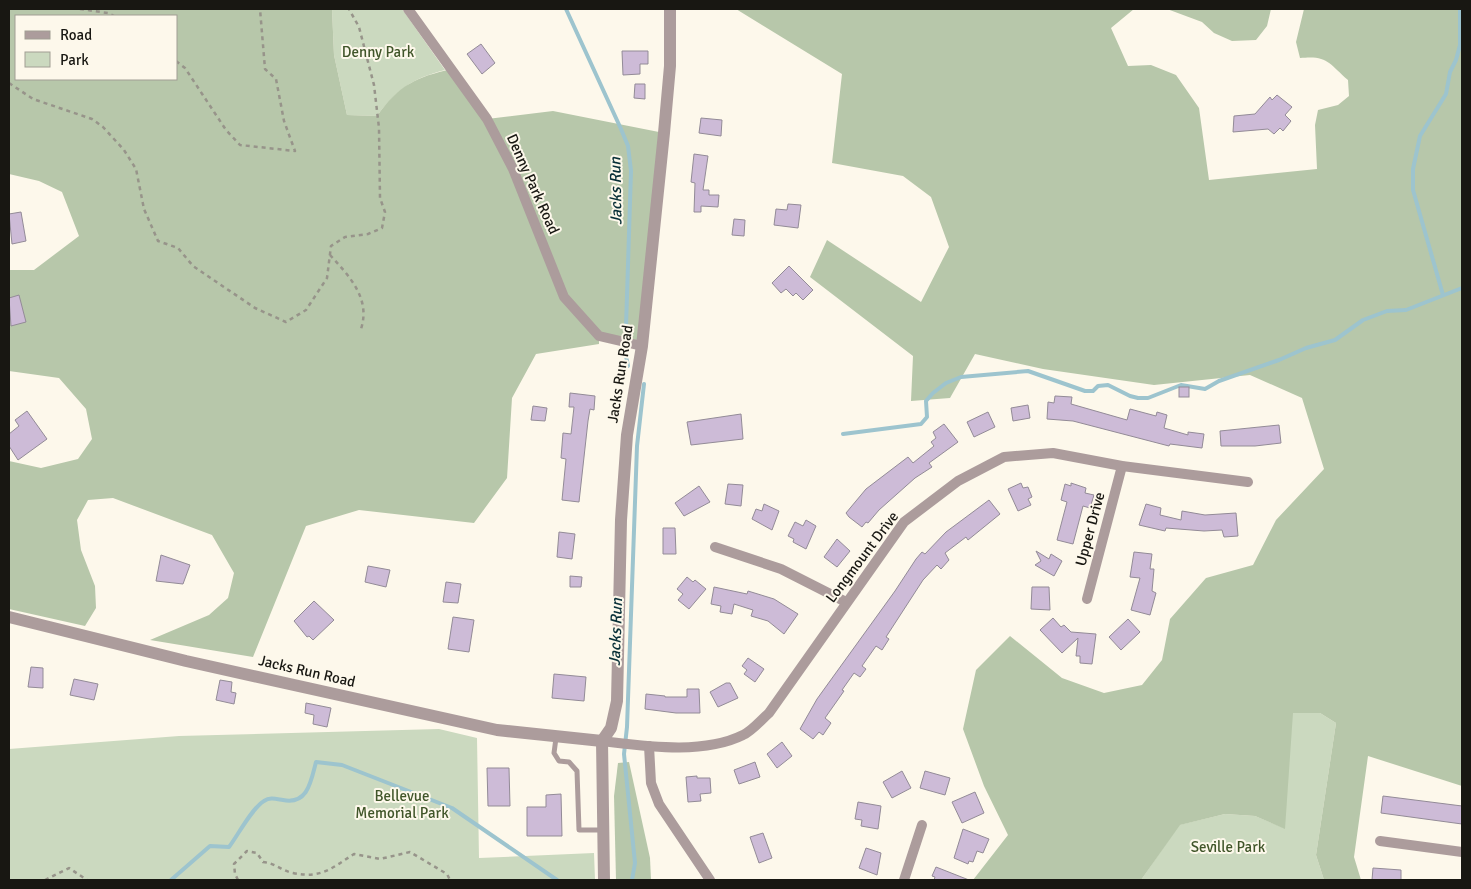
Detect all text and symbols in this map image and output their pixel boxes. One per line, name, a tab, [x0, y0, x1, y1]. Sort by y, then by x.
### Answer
legend	[15, 15, 178, 80]
text: Road	[60, 26, 92, 44]
park label: Denny Park	[342, 43, 415, 61]
text: Park	[60, 51, 89, 69]
street label: Denny Park Road	[503, 131, 563, 237]
water label: Jacks Run	[605, 156, 627, 225]
street label: Jacks Run Road	[603, 324, 637, 424]
street label: Upper Drive	[1071, 490, 1109, 568]
street label: Longmount Drive	[822, 508, 902, 606]
water label: Jacks Run	[605, 597, 627, 666]
street label: Jacks Run Road	[257, 651, 357, 691]
park label: Bellevue Memorial Park	[355, 787, 449, 822]
park label: Seville Park	[1191, 838, 1266, 856]

